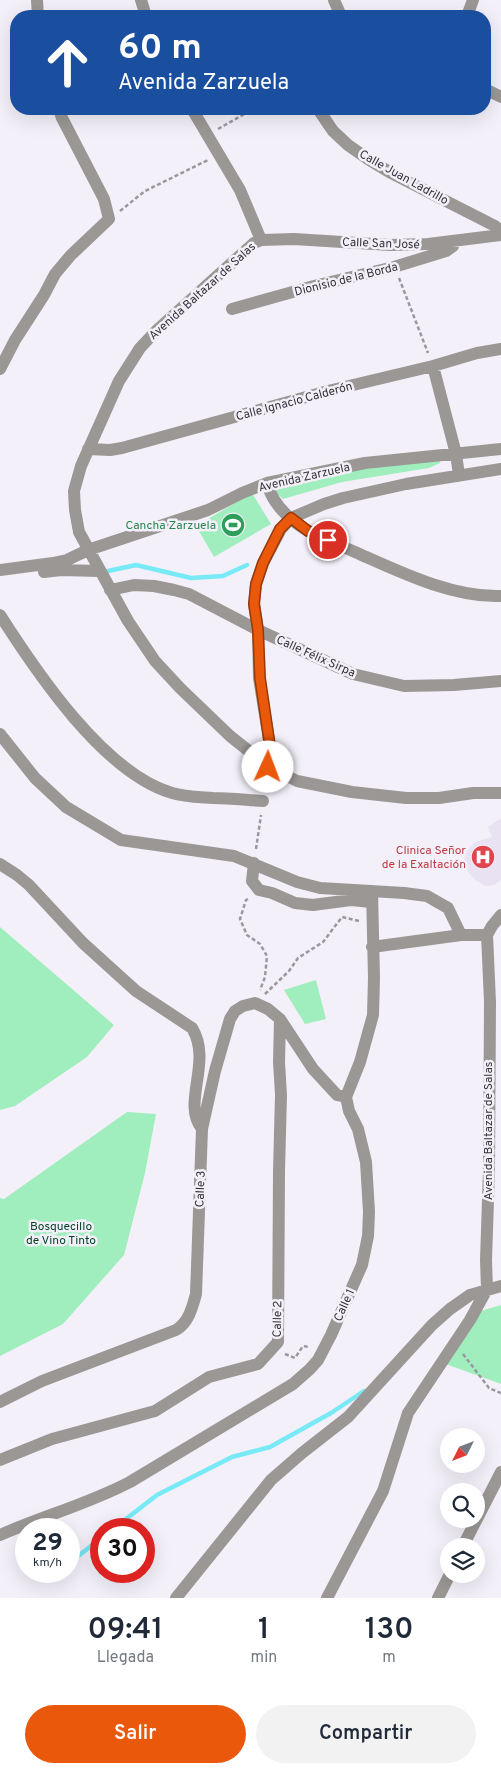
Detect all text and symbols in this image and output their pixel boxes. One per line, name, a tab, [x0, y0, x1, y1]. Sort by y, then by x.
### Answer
text: 60 m	[118, 27, 202, 71]
icon: ahead	[35, 30, 100, 95]
text: Avenida Zarzuela	[118, 70, 289, 97]
street label: Calle Juan Ladrillo	[356, 147, 451, 209]
street label: Calle San José	[342, 235, 420, 253]
street label: Avenida Baltazar de Salas	[146, 239, 260, 344]
street label: Dionisio de la Borda	[293, 259, 400, 301]
street label: Calle Ignacio Calderón	[234, 379, 354, 425]
street label: Avenida Zarzuela	[257, 460, 352, 496]
sports icon: Cancha Zarzuela	[220, 512, 246, 538]
place label: Cancha Zarzuela	[125, 518, 216, 534]
pin	[307, 519, 349, 561]
icon: arrive	[314, 526, 342, 554]
street label: Calle Félix Sirpa	[273, 632, 358, 682]
position arrow	[241, 740, 293, 792]
place label: Clinica Señor de la Exaltación	[382, 843, 466, 873]
hospital icon: Clinica Señor de la Exaltación	[470, 844, 496, 870]
street label: Avenida Baltazar de Salas	[481, 1062, 497, 1200]
street label: Calle 3	[192, 1170, 210, 1208]
park label: Bosquecillo de Vino Tinto	[26, 1219, 96, 1249]
street label: Calle 1	[331, 1287, 359, 1324]
street label: Calle 2	[270, 1300, 286, 1338]
north arrow	[440, 1428, 485, 1472]
map controls	[440, 1428, 485, 1583]
button: search	[440, 1483, 485, 1528]
speed limit sign: 30	[90, 1518, 155, 1583]
text: 29	[32, 1528, 63, 1560]
button: layers	[440, 1538, 485, 1583]
text: km/h	[33, 1555, 62, 1571]
text: 09:41	[87, 1612, 163, 1649]
text: 1	[258, 1612, 270, 1649]
text: 130	[365, 1612, 414, 1649]
text: Llegada	[97, 1648, 154, 1668]
text: min	[251, 1648, 277, 1668]
text: m	[382, 1648, 396, 1668]
button: Salir	[25, 1705, 246, 1763]
button: Compartir	[256, 1705, 476, 1763]

